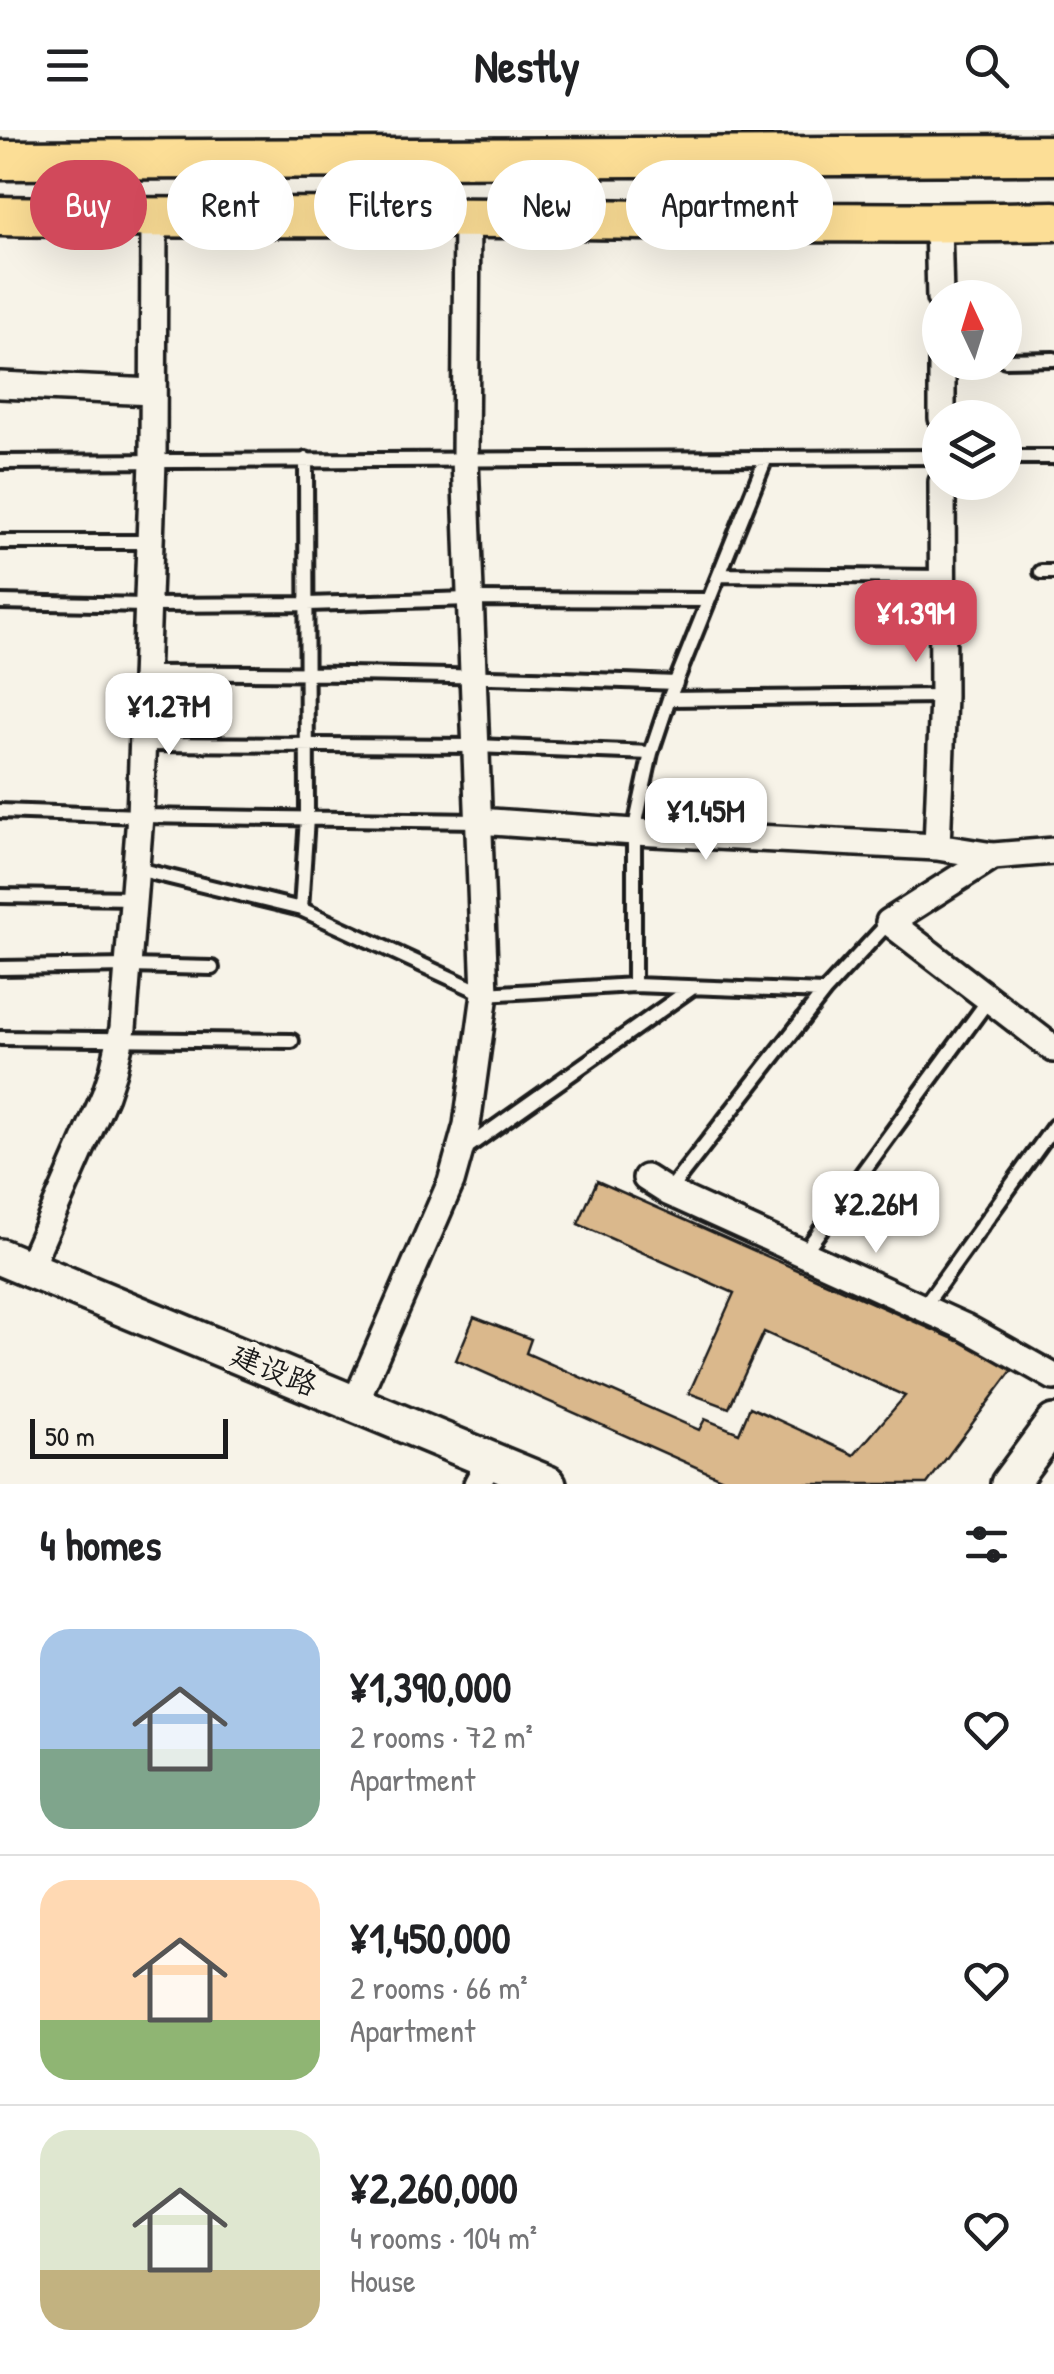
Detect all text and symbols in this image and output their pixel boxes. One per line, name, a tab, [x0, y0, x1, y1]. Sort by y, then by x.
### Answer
text: Nestly	[474, 35, 580, 96]
icon: menu	[40, 38, 95, 93]
icon: search	[959, 38, 1014, 93]
chip: Buy	[30, 160, 147, 250]
chip: Rent	[167, 160, 294, 250]
chip: Filters	[314, 160, 467, 250]
chip: New	[487, 160, 606, 250]
chip: Apartment	[626, 160, 833, 250]
north arrow	[922, 280, 1022, 380]
map controls	[922, 280, 1022, 500]
button: layers	[922, 400, 1022, 500]
pin: ¥1.39M	[835, 580, 997, 665]
text: ¥1.39M	[877, 591, 955, 634]
pin: ¥1.27M	[88, 673, 250, 758]
text: ¥1.27M	[127, 684, 211, 727]
pin: ¥1.45M	[625, 778, 787, 863]
text: ¥1.45M	[667, 789, 745, 832]
pin: ¥2.26M	[795, 1171, 957, 1256]
text: ¥2.26M	[834, 1182, 918, 1225]
street label: 建设路	[225, 1334, 324, 1404]
scale bar	[30, 1414, 228, 1458]
text: 50 m	[45, 1417, 95, 1455]
text: 4 homes	[40, 1516, 161, 1573]
icon: filters	[959, 1517, 1014, 1572]
text: ¥1,390,000	[350, 1658, 511, 1715]
icon: home	[120, 1669, 240, 1789]
icon: heart	[959, 1702, 1014, 1757]
text: 2 rooms · 72 m²	[350, 1715, 533, 1758]
text: Apartment	[350, 1758, 475, 1801]
text: ¥1,450,000	[350, 1909, 510, 1966]
icon: home	[120, 1920, 240, 2040]
icon: heart	[959, 1953, 1014, 2008]
text: 2 rooms · 66 m²	[350, 1966, 528, 2009]
text: Apartment	[350, 2009, 475, 2052]
text: ¥2,260,000	[350, 2159, 518, 2216]
icon: home	[120, 2170, 240, 2290]
icon: heart	[959, 2203, 1014, 2258]
text: 4 rooms · 104 m²	[350, 2216, 537, 2259]
text: House	[350, 2259, 416, 2302]

